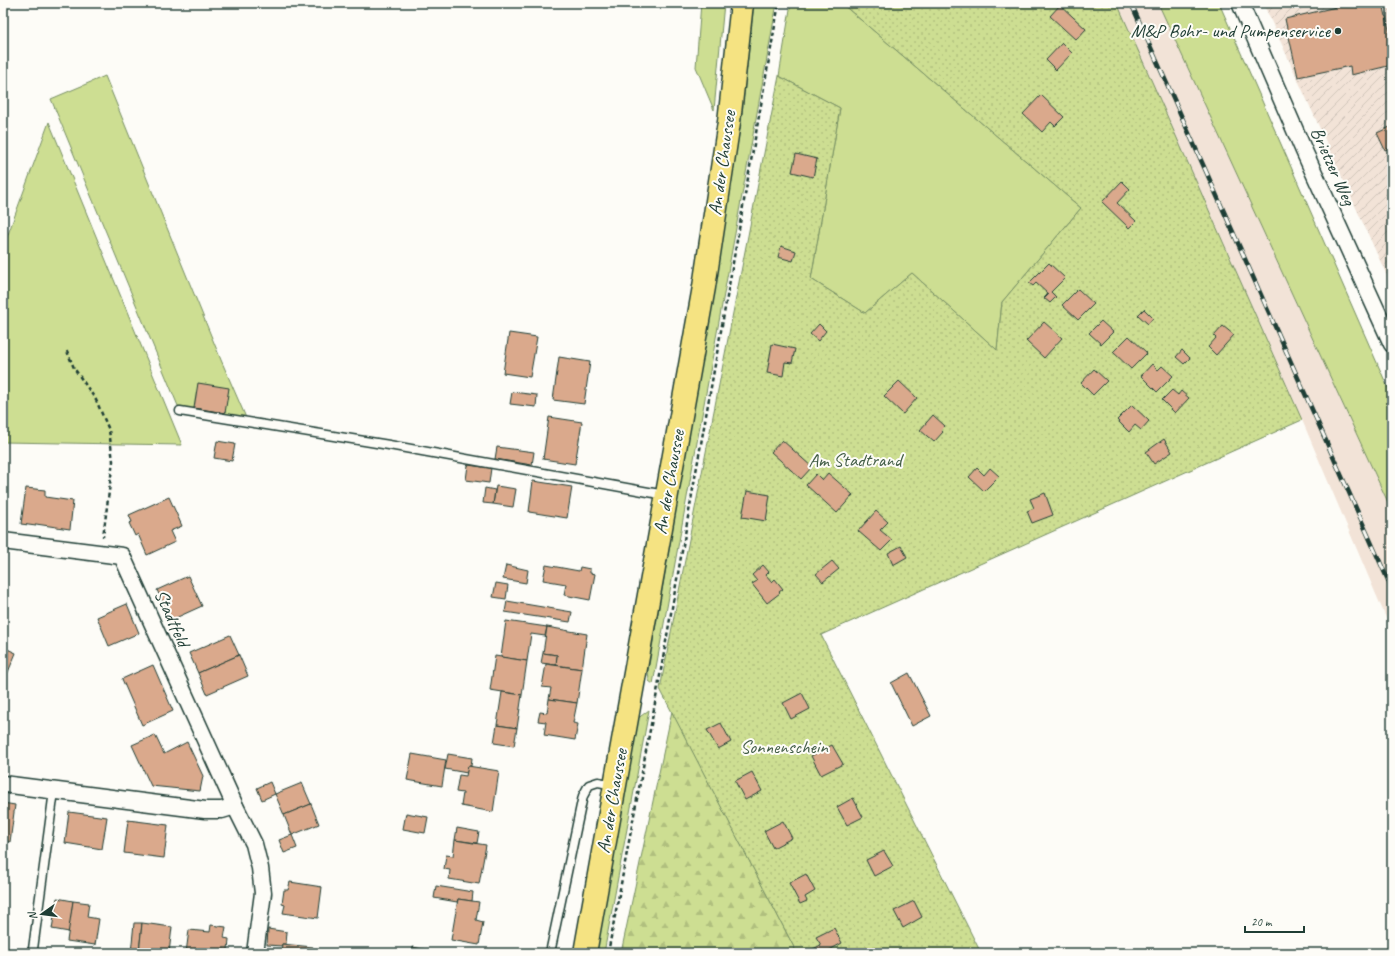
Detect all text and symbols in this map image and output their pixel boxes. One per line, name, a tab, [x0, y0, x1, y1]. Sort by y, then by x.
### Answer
place label: M&P Bohr- und Pumpenservice	[1131, 19, 1332, 43]
marker: M&P Bohr- und Pumpenservice	[1333, 26, 1343, 36]
street label: An der Chaussee	[703, 107, 741, 217]
street label: Brietzer Weg	[1305, 123, 1361, 210]
street label: An der Chaussee	[648, 426, 690, 536]
park label: Am Stadtrand	[809, 448, 905, 472]
street label: Stadtfeld	[149, 586, 196, 653]
park label: Sonnenschein	[740, 735, 828, 759]
street label: An der Chaussee	[591, 745, 633, 855]
north arrow	[22, 894, 62, 934]
scale bar	[1245, 908, 1304, 934]
text: N	[24, 909, 40, 921]
text: 20 m	[1251, 914, 1273, 930]

